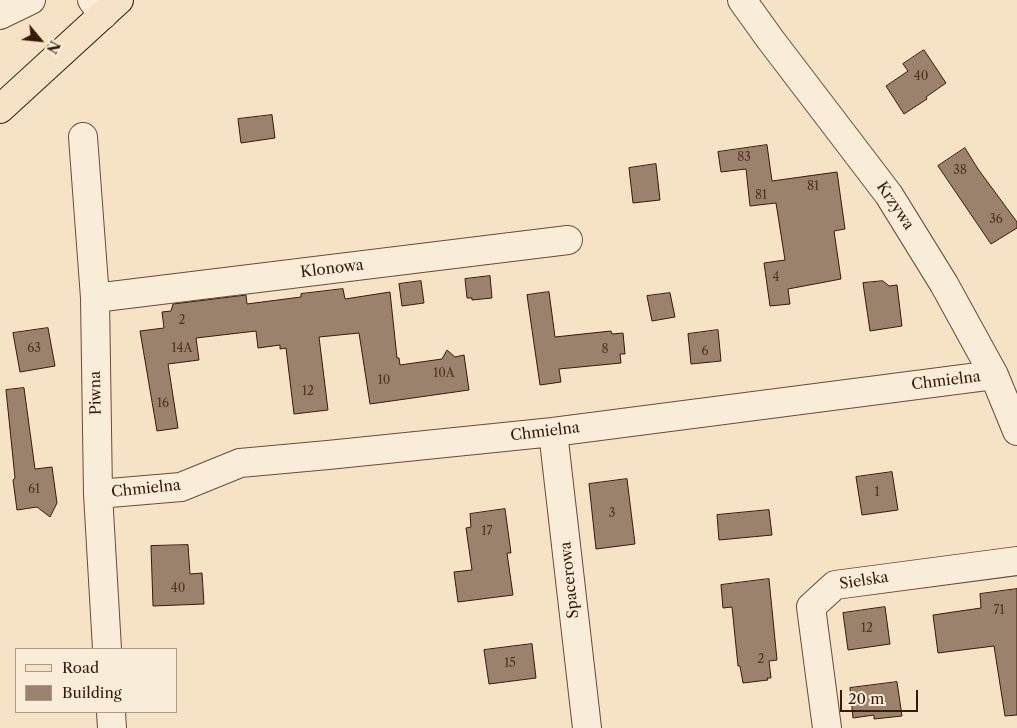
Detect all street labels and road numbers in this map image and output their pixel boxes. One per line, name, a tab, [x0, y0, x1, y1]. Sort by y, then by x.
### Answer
street label: Krzywa	[872, 179, 918, 233]
street label: Klonowa	[299, 256, 365, 282]
street label: Chmielna	[910, 368, 982, 394]
street label: Piwna	[87, 371, 105, 415]
street label: Chmielna	[509, 419, 581, 445]
street label: Chmielna	[110, 476, 182, 502]
street label: Spacerowa	[557, 541, 583, 619]
street label: Sielska	[838, 568, 890, 594]

